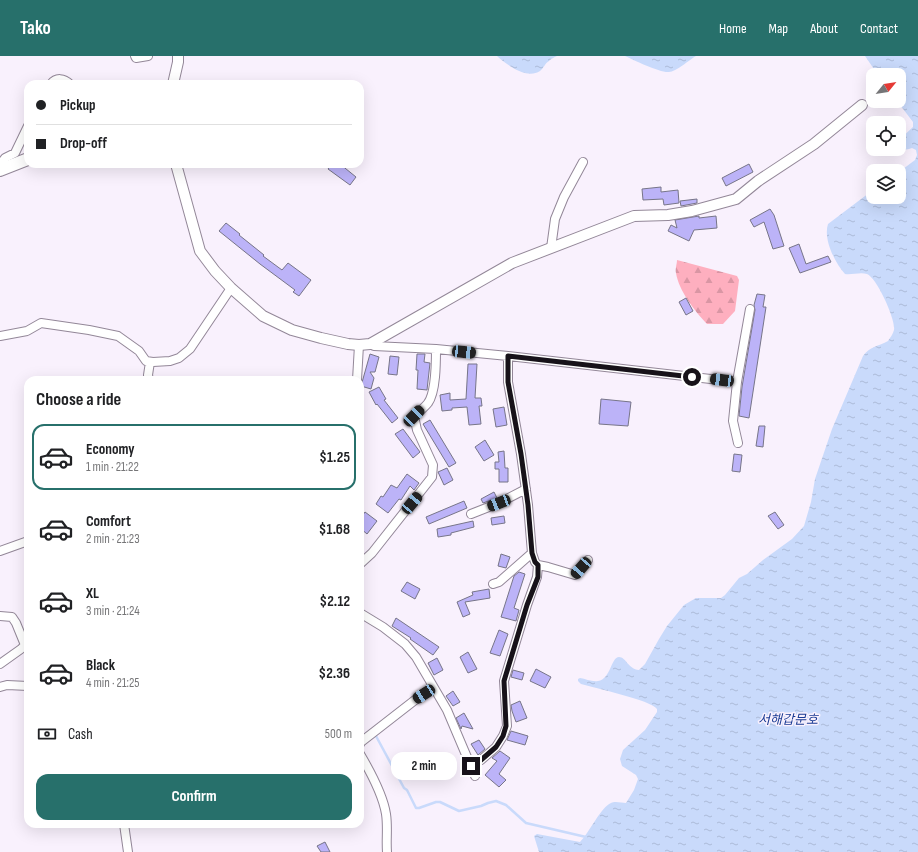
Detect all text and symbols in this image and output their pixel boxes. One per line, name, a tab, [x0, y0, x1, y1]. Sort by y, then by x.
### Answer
text: Tako	[20, 17, 51, 40]
text: Home	[719, 20, 747, 37]
text: Map	[769, 20, 788, 37]
text: About	[810, 20, 838, 37]
text: Contact	[860, 20, 898, 37]
north arrow	[866, 68, 906, 108]
map controls	[866, 68, 906, 204]
text: Pickup	[60, 96, 96, 115]
button: locate	[866, 116, 906, 156]
text: Drop-off	[60, 134, 107, 153]
button: layers	[866, 164, 906, 204]
car	[451, 345, 477, 359]
route start	[683, 368, 701, 386]
car	[709, 373, 735, 387]
text: Choose a ride	[36, 389, 121, 410]
car	[401, 403, 427, 429]
icon: car	[38, 439, 74, 475]
text: Economy	[86, 440, 135, 459]
text: $1.25	[319, 448, 350, 467]
text: 1 min · 21:22	[86, 459, 139, 475]
car	[400, 490, 424, 516]
car	[486, 493, 512, 513]
icon: car	[38, 511, 74, 547]
text: Comfort	[86, 512, 131, 531]
text: $1.68	[319, 520, 350, 539]
text: 2 min · 21:23	[86, 531, 140, 547]
car	[569, 555, 593, 581]
icon: car	[38, 583, 74, 619]
text: XL	[86, 584, 99, 603]
text: $2.12	[320, 592, 350, 611]
text: 3 min · 21:24	[86, 603, 140, 619]
icon: car	[38, 655, 74, 691]
text: Black	[86, 656, 115, 675]
text: $2.36	[319, 664, 350, 683]
text: 4 min · 21:25	[86, 675, 140, 691]
car	[411, 682, 437, 706]
water label: 서해갑문호	[758, 712, 819, 728]
icon: cash	[36, 723, 58, 745]
text: Cash	[68, 725, 93, 744]
text: 500 m	[325, 726, 352, 742]
callout: 2 min	[391, 752, 457, 780]
route end	[462, 757, 480, 775]
text: 2 min	[412, 758, 436, 774]
button: Confirm	[36, 774, 352, 820]

